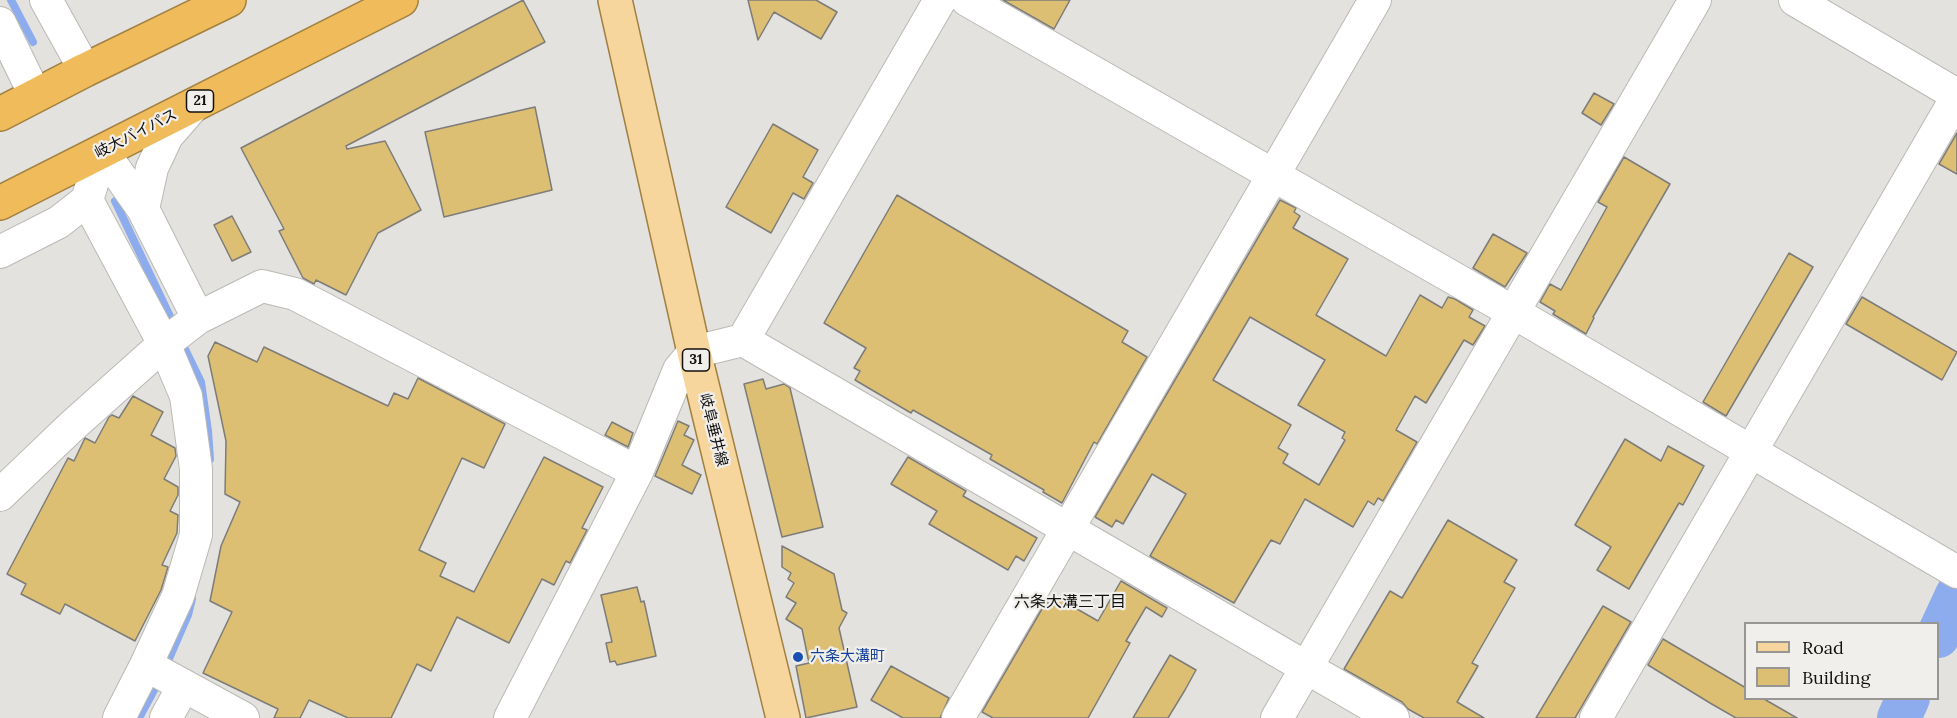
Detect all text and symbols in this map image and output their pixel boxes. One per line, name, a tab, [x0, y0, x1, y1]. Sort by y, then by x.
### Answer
road number: 21	[186, 90, 214, 112]
street label: 岐大バイパス	[92, 106, 180, 162]
road number: 31	[682, 349, 710, 371]
street label: 岐阜垂井線	[695, 391, 731, 469]
district label: 六条大溝三丁目	[1014, 592, 1126, 612]
legend	[1744, 622, 1939, 700]
text: Road	[1802, 636, 1844, 659]
place label: 六条大溝町	[810, 648, 885, 666]
marker: 六条大溝町	[791, 650, 805, 664]
text: Building	[1802, 666, 1870, 689]

